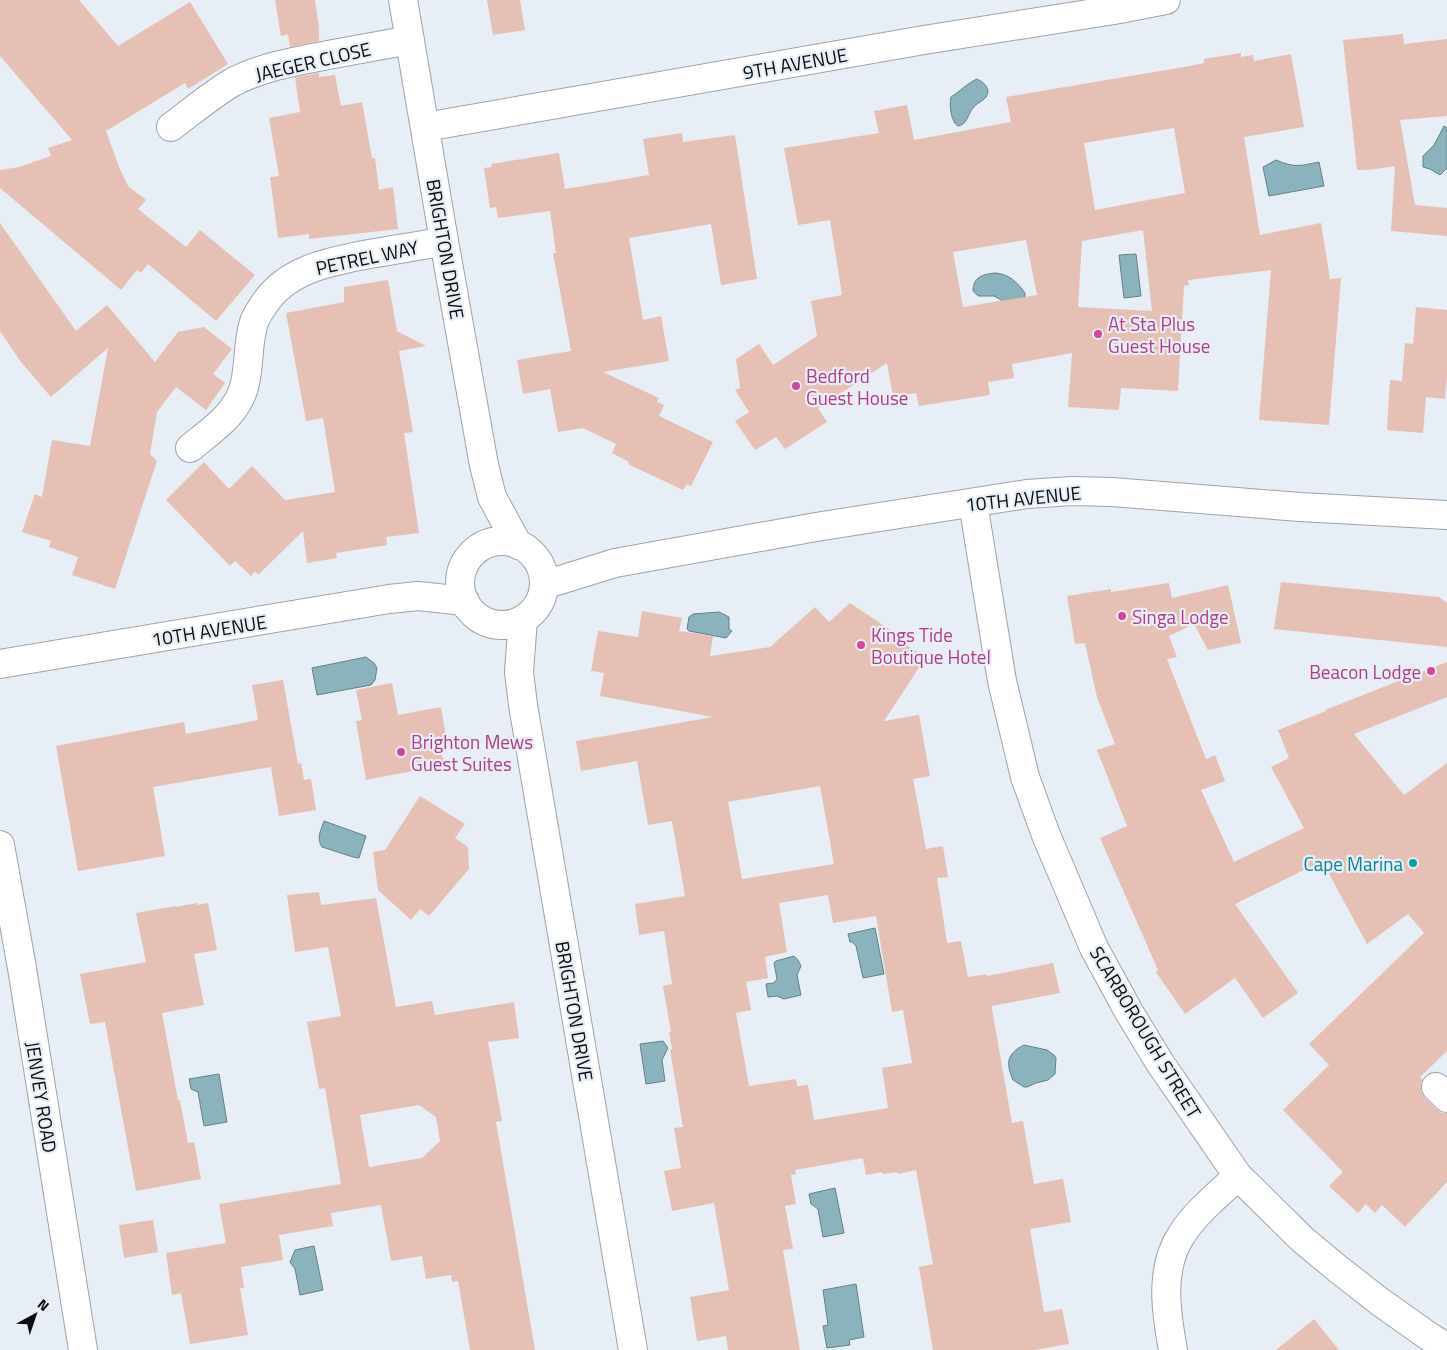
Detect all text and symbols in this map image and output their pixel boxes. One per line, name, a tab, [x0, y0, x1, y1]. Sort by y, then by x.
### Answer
street label: JAEGER CLOSE	[252, 34, 374, 88]
street label: 9TH AVENUE	[740, 40, 850, 86]
street label: BRIGHTON DRIVE	[419, 177, 473, 321]
street label: PETREL WAY	[313, 232, 422, 282]
place label: At Sta Plus Guest House	[1108, 309, 1210, 360]
marker: At Sta Plus Guest House	[1092, 328, 1104, 340]
place label: Bedford Guest House	[806, 361, 908, 412]
marker: Bedford Guest House	[790, 380, 802, 392]
street label: 10TH AVENUE	[964, 478, 1082, 518]
place label: Singa Lodge	[1132, 602, 1229, 631]
street label: 10TH AVENUE	[149, 607, 269, 653]
marker: Singa Lodge	[1116, 610, 1128, 622]
place label: Kings Tide Boutique Hotel	[871, 620, 991, 671]
marker: Kings Tide Boutique Hotel	[855, 639, 867, 651]
place label: Beacon Lodge	[1309, 657, 1421, 686]
marker: Beacon Lodge	[1425, 665, 1437, 677]
place label: Brighton Mews Guest Suites	[411, 727, 533, 778]
marker: Brighton Mews Guest Suites	[395, 746, 407, 758]
place label: Cape Marina	[1303, 849, 1403, 878]
marker: Cape Marina	[1407, 857, 1419, 869]
street label: BRIGHTON DRIVE	[548, 939, 602, 1083]
street label: SCARBOROUGH STREET	[1083, 940, 1209, 1124]
street label: JENVEY ROAD	[19, 1039, 65, 1155]
north arrow	[10, 1290, 60, 1340]
text: N	[33, 1293, 54, 1316]

